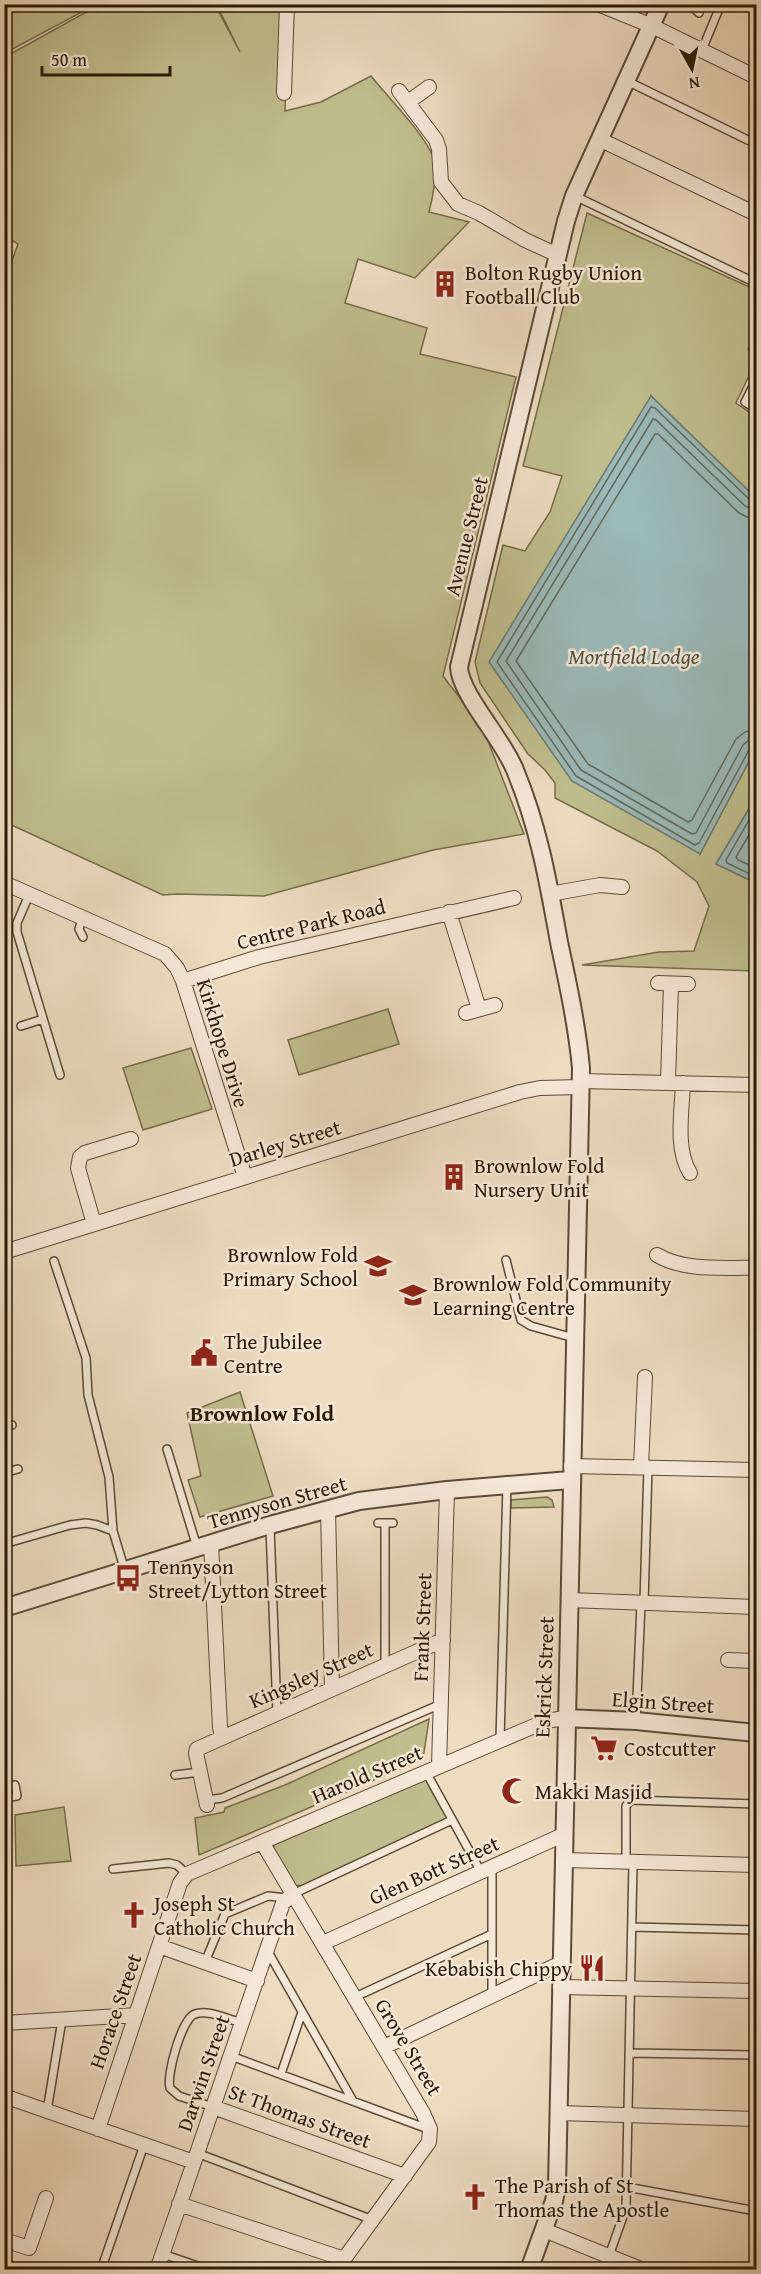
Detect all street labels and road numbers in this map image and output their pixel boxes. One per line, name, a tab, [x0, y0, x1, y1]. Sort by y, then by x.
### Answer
street label: Avenue Street	[436, 472, 496, 599]
street label: Centre Park Road	[233, 890, 389, 957]
street label: Kirkhope Drive	[189, 975, 257, 1111]
street label: Darley Street	[225, 1111, 345, 1175]
street label: Tennyson Street	[204, 1467, 351, 1537]
street label: Frank Street	[405, 1571, 439, 1682]
street label: Eskrick Street	[526, 1615, 562, 1738]
street label: Kingsley Street	[244, 1634, 379, 1716]
street label: Elgin Street	[611, 1683, 716, 1721]
street label: Harold Street	[307, 1736, 428, 1811]
street label: Glen Bott Street	[364, 1827, 505, 1913]
street label: Horace Street	[81, 1949, 149, 2073]
street label: Grove Street	[368, 1992, 451, 2102]
street label: Darwin Street	[169, 2010, 238, 2136]
street label: St Thomas Street	[224, 2076, 376, 2156]

